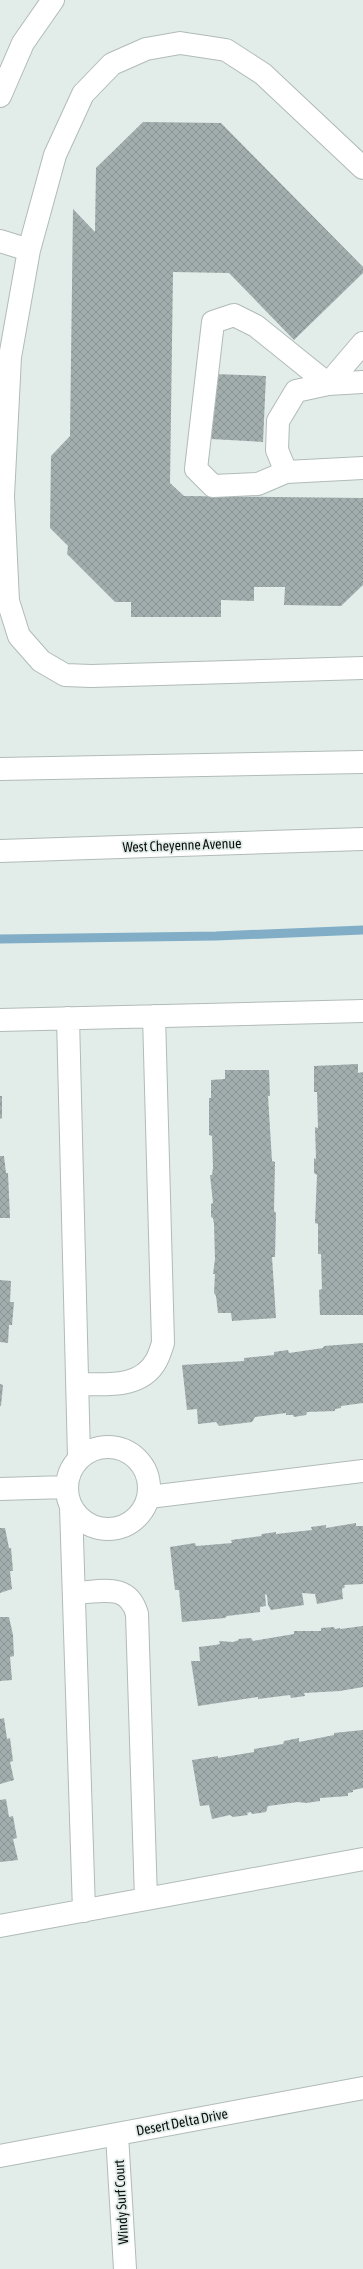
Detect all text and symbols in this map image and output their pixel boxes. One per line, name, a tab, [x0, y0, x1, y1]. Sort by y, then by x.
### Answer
street label: West Cheyenne Avenue	[122, 835, 242, 855]
street label: Desert Delta Drive	[135, 2105, 229, 2139]
street label: Windy Surf Court	[111, 2159, 131, 2245]

